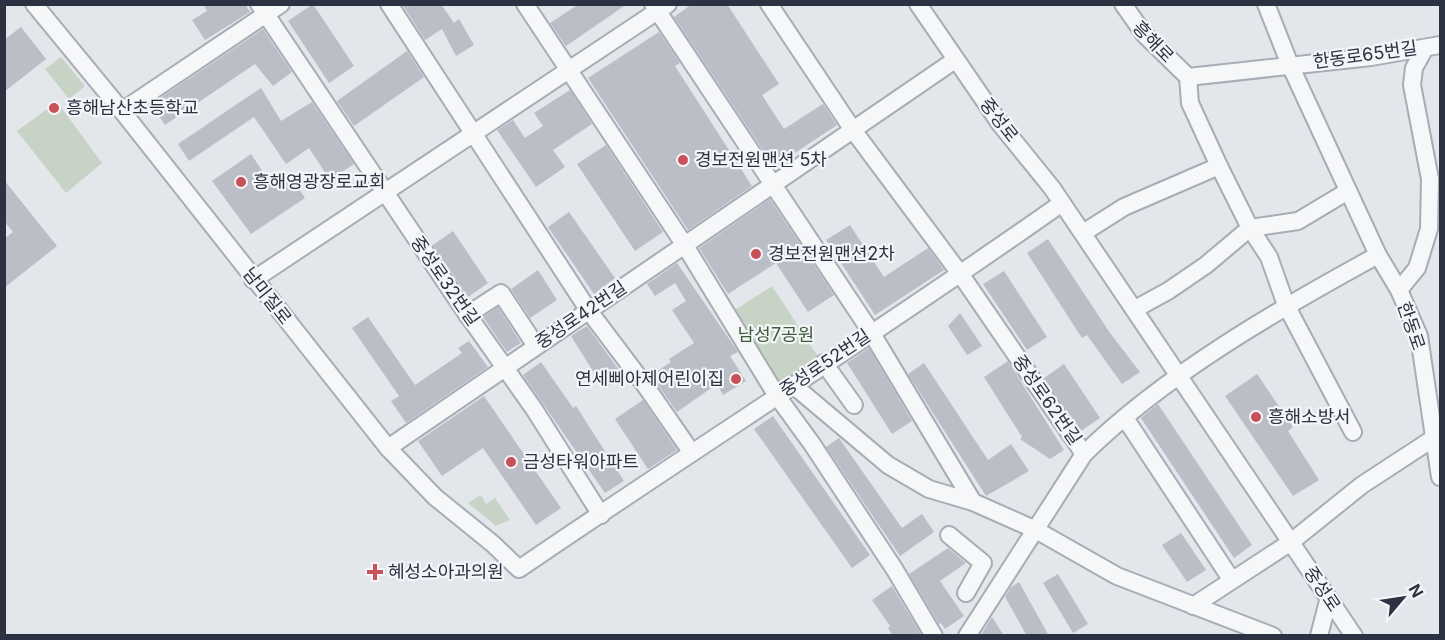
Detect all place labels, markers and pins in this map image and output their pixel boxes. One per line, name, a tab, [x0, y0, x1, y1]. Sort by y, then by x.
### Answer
place label: 흥해남산초등학교	[66, 97, 198, 118]
marker: 흥해남산초등학교	[47, 101, 61, 115]
place label: 경보전원맨션 5차	[695, 149, 827, 170]
marker: 경보전원맨션 5차	[676, 153, 690, 167]
place label: 흥해영광장로교회	[253, 171, 385, 192]
marker: 흥해영광장로교회	[234, 175, 248, 189]
place label: 경보전원맨션2차	[768, 243, 895, 264]
marker: 경보전원맨션2차	[749, 247, 763, 261]
place label: 연세삐아제어린이집	[575, 368, 724, 389]
marker: 연세삐아제어린이집	[729, 372, 743, 386]
place label: 흥해소방서	[1268, 406, 1351, 427]
marker: 흥해소방서	[1249, 410, 1263, 424]
place label: 금성타워아파트	[523, 451, 639, 472]
marker: 금성타워아파트	[504, 455, 518, 469]
place label: 혜성소아과의원	[388, 561, 504, 582]
marker: 혜성소아과의원	[366, 563, 384, 581]

